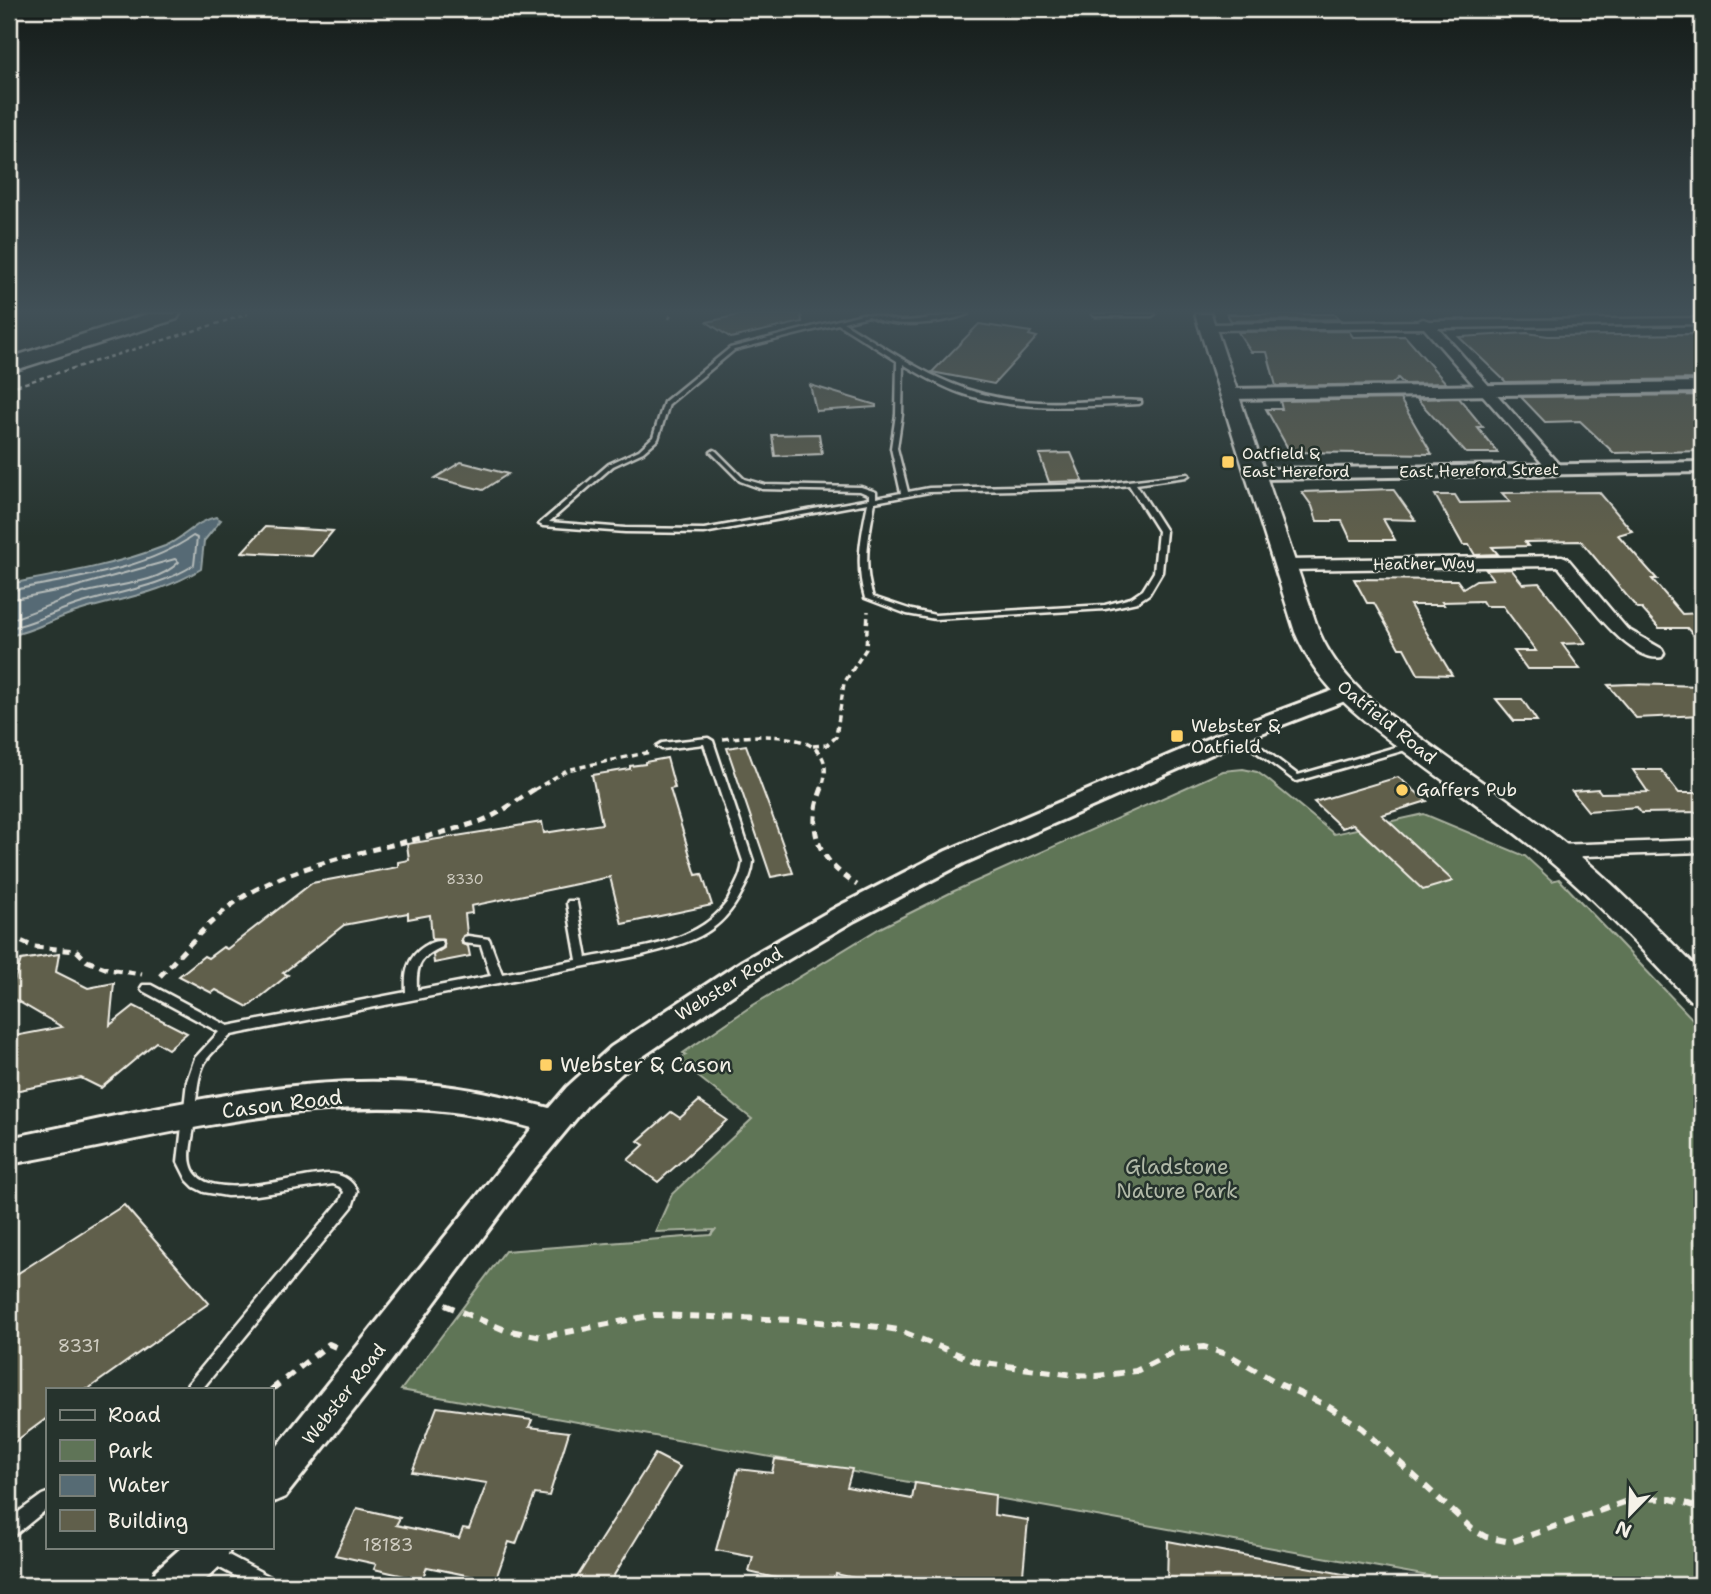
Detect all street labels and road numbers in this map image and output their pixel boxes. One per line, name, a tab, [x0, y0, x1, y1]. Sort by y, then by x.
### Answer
street label: East Hereford Street	[1399, 459, 1559, 482]
street label: Heather Way	[1373, 552, 1475, 575]
street label: Oatfield Road	[1332, 675, 1442, 769]
street label: Webster Road	[671, 941, 787, 1027]
street label: Cason Road	[220, 1083, 344, 1125]
street label: Webster Road	[297, 1338, 391, 1450]

